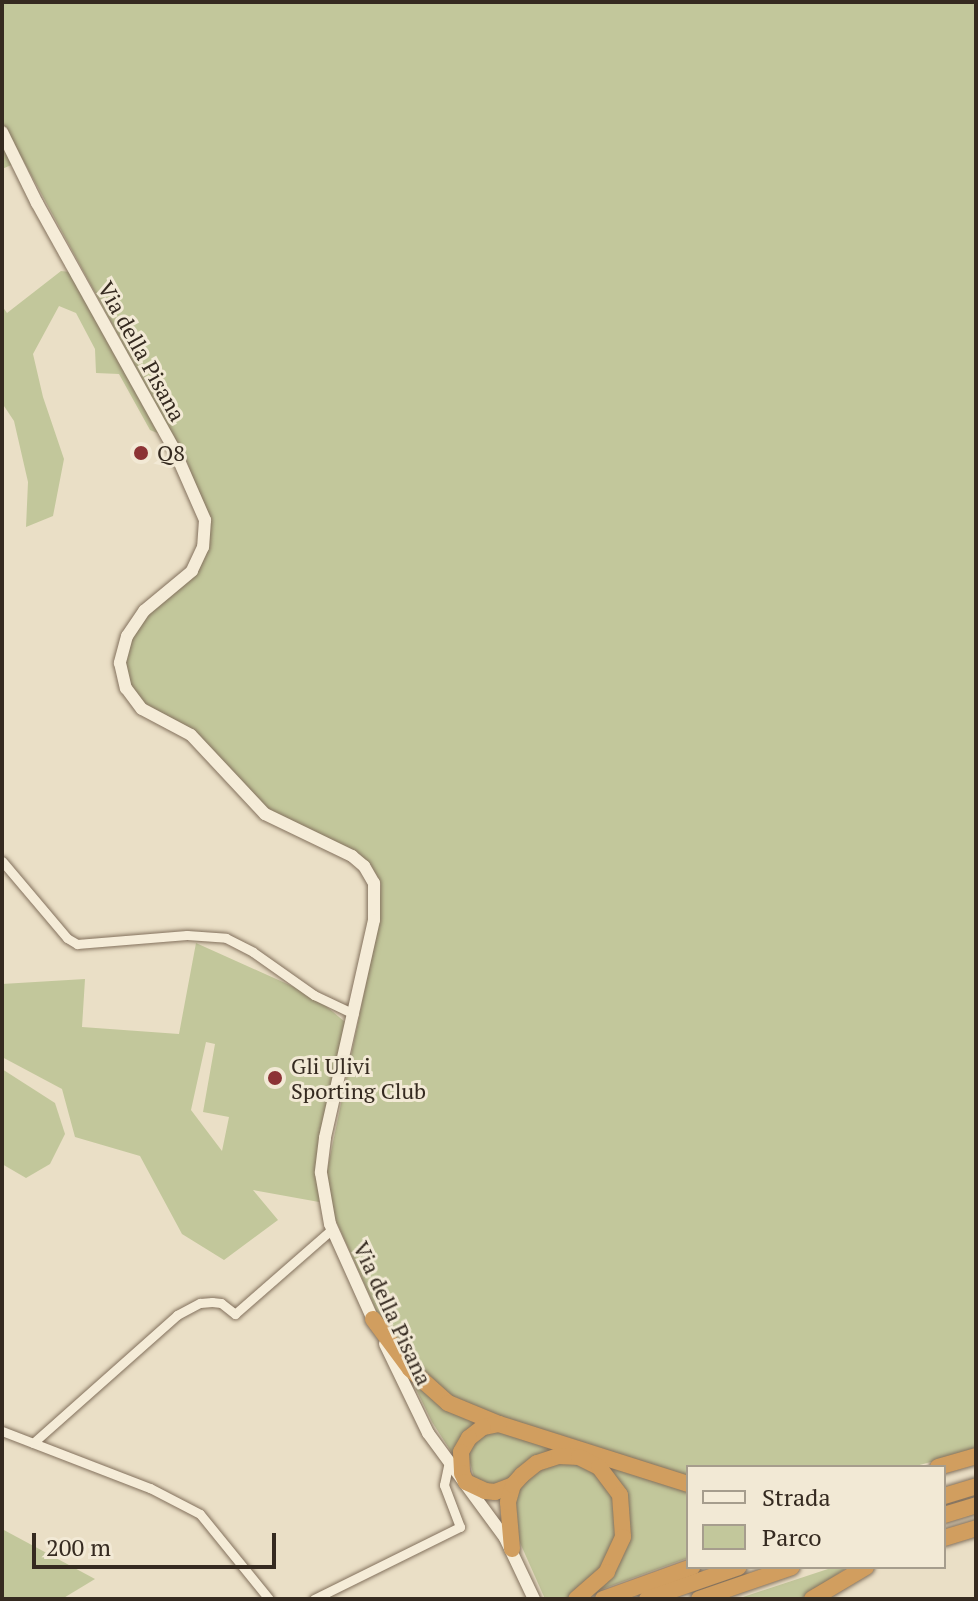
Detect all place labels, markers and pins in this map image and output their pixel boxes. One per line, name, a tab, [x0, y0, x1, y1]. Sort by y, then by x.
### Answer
place label: Q8	[157, 440, 185, 466]
marker: Q8	[132, 444, 150, 462]
place label: Gli Ulivi Sporting Club	[291, 1052, 426, 1104]
marker: Gli Ulivi Sporting Club	[266, 1069, 284, 1087]

